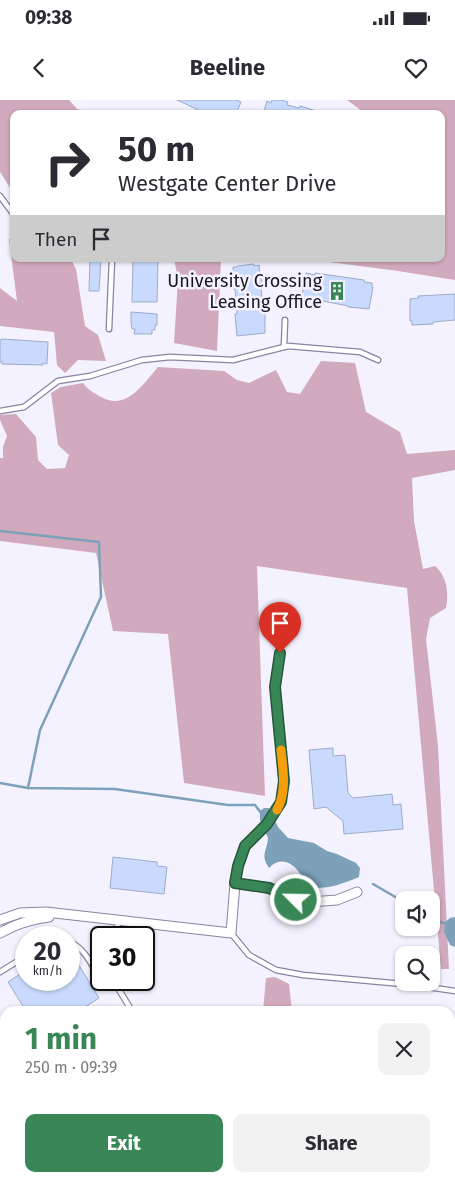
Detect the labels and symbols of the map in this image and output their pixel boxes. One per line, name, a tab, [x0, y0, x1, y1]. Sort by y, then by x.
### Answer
place label: University Crossing Leasing Office	[167, 270, 323, 313]
building icon: University Crossing Leasing Office	[326, 280, 348, 302]
pin	[259, 602, 301, 653]
position arrow	[269, 873, 321, 925]
speed limit sign: 30	[90, 926, 155, 991]

